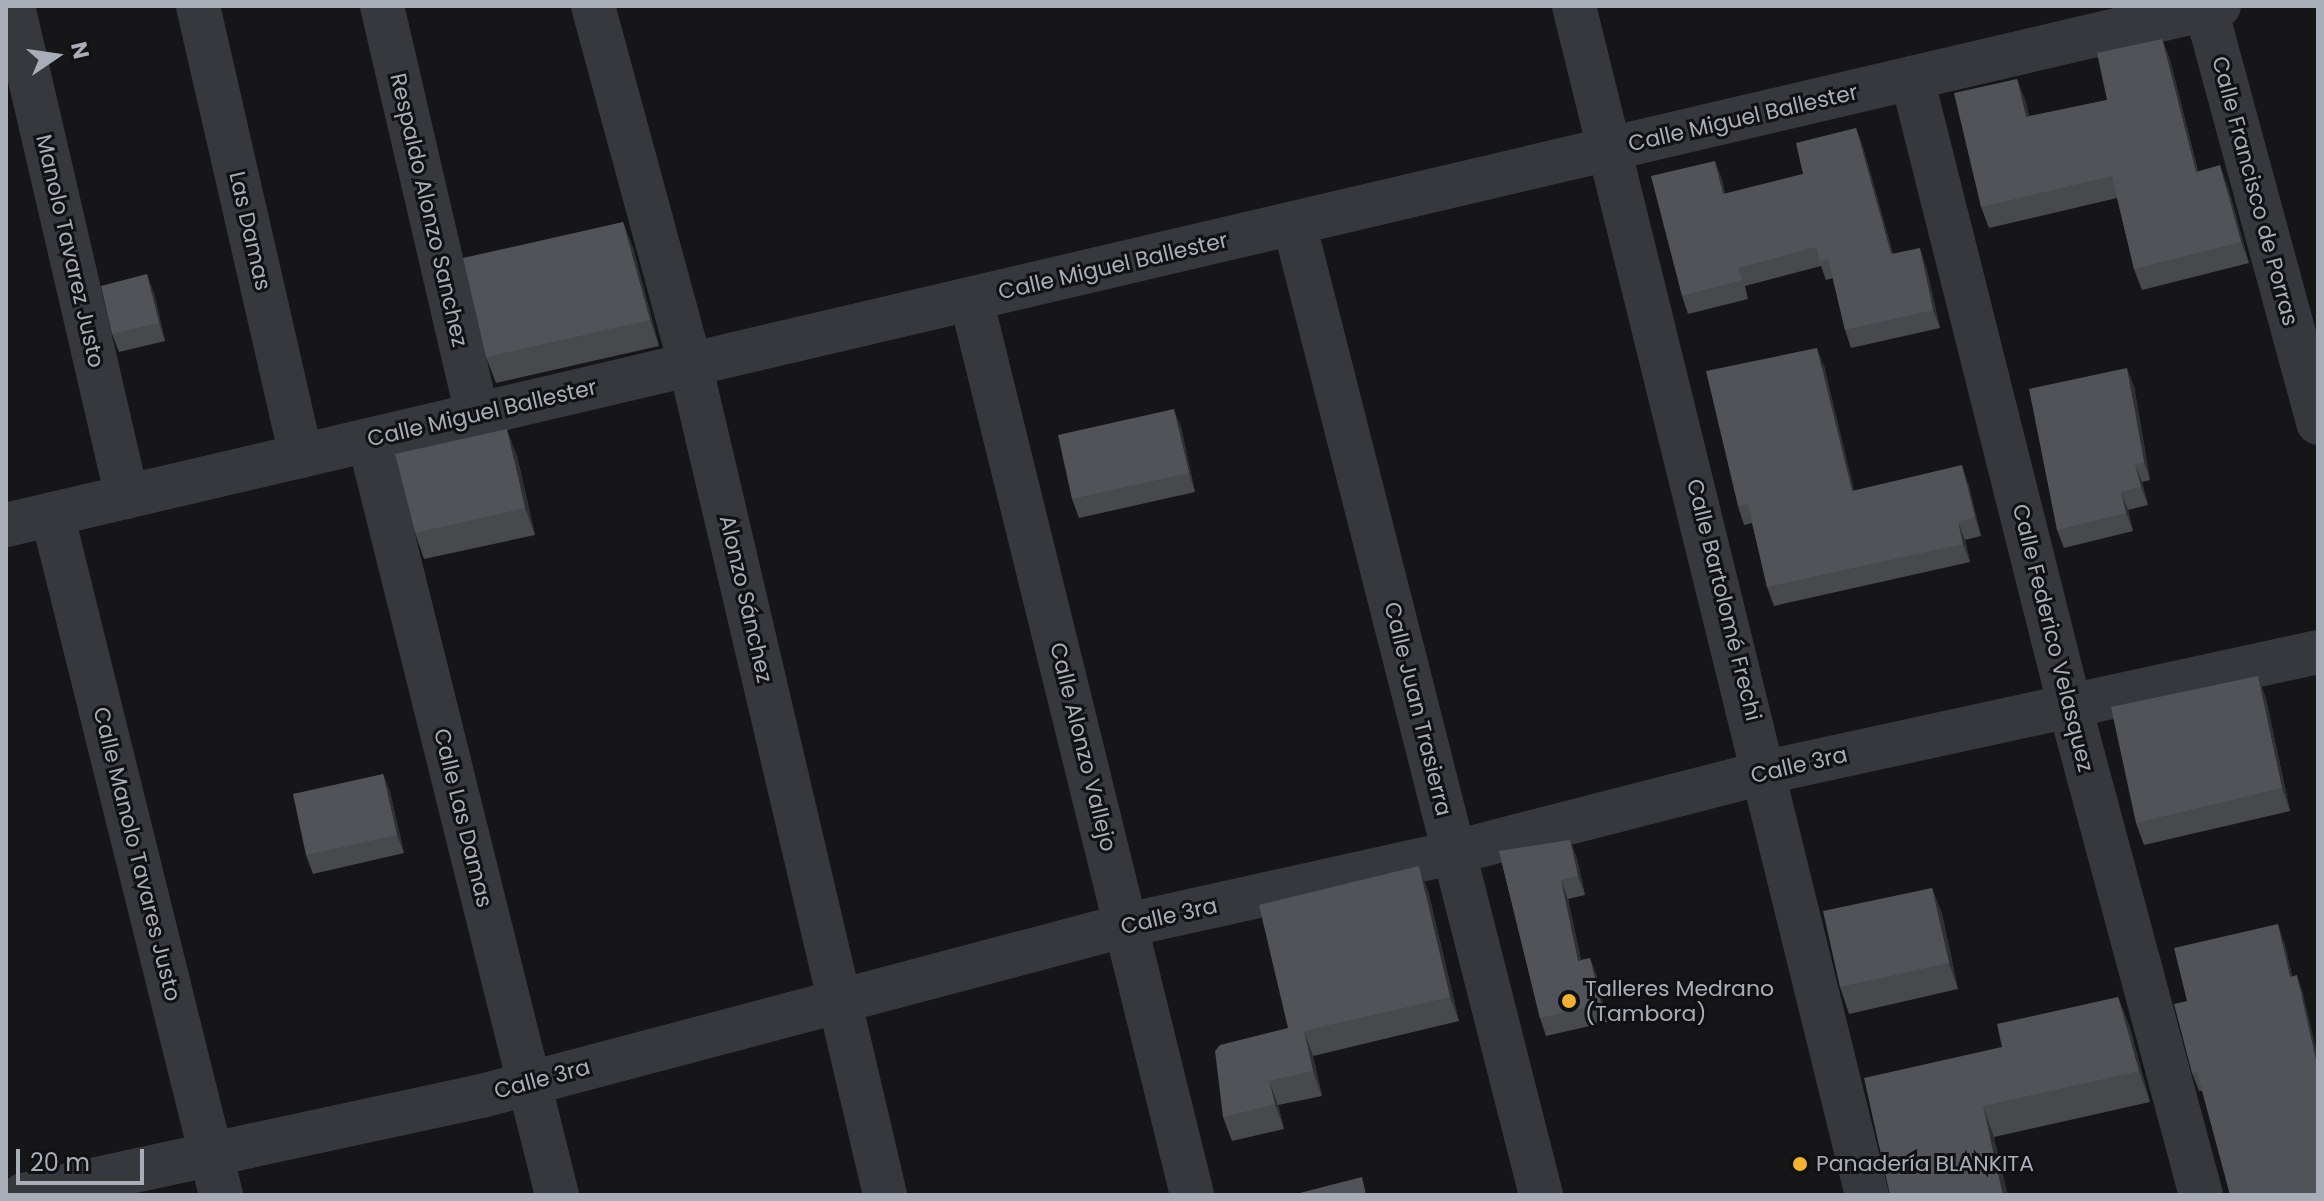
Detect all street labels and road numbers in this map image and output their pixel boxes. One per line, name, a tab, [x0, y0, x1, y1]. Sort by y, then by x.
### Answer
street label: Calle Francisco de Porras	[2206, 53, 2304, 329]
street label: Respaldo Alonzo Sanchez	[385, 71, 473, 349]
street label: Calle Miguel Ballester	[1626, 79, 1860, 157]
street label: Manolo Tavarez Justo	[30, 132, 110, 370]
street label: Las Damas	[224, 169, 276, 293]
street label: Calle Miguel Ballester	[996, 227, 1230, 305]
street label: Calle Miguel Ballester	[365, 374, 599, 452]
street label: Calle Bartolomé Frechi	[1681, 476, 1767, 724]
street label: Calle Federico Velasquez	[2007, 501, 2099, 775]
street label: Alonzo Sánchez	[714, 513, 778, 685]
street label: Calle Juan Trasierra	[1379, 599, 1457, 819]
street label: Calle Alonzo Vallejo	[1044, 640, 1122, 854]
street label: Calle Manolo Tavares Justo	[88, 704, 186, 1004]
street label: Calle Las Damas	[428, 726, 498, 910]
street label: Calle 3ra	[1748, 741, 1850, 789]
street label: Calle 3ra	[1118, 892, 1220, 940]
street label: Calle 3ra	[491, 1054, 593, 1104]

